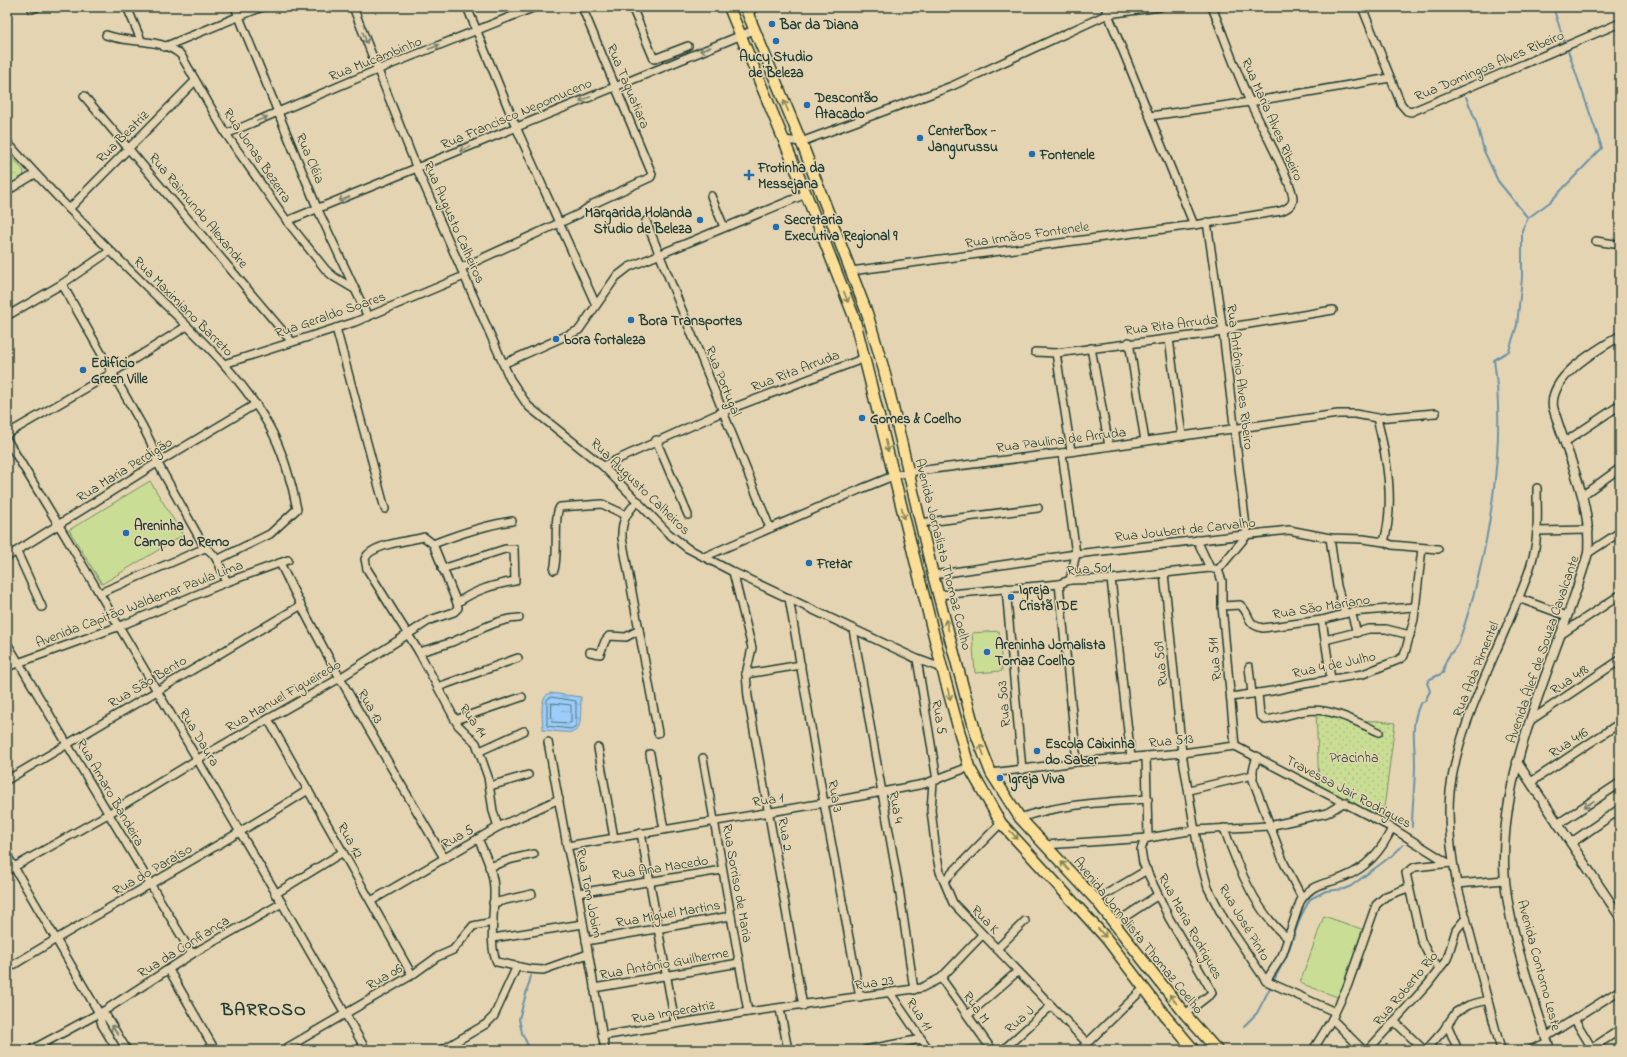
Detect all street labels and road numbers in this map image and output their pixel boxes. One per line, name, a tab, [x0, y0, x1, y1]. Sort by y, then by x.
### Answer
street label: Rua Domingos Alves Ribeiro	[1412, 25, 1568, 108]
street label: Rua Mucambinho	[326, 31, 425, 88]
street label: Rua Taquatiara	[600, 41, 655, 132]
street label: Rua Maria Alves Ribeiro	[1235, 55, 1308, 184]
street label: Rua Francisco Nepomuceno	[438, 73, 595, 156]
street label: Rua Jonas Bezerra	[217, 104, 296, 207]
street label: Rua Beatriz	[92, 106, 154, 168]
street label: Rua Cléia	[290, 130, 330, 187]
street label: Rua Raimundo Alexandre	[143, 149, 253, 274]
street label: Rua Augusto Calheiros	[416, 158, 490, 288]
street label: Rua Irmãos Fontenele	[964, 216, 1091, 255]
street label: Rua Maximiano Barreto	[128, 252, 238, 362]
street label: Rua Geraldo Soares	[272, 287, 389, 344]
street label: Rua Antônio Alves Ribeiro	[1220, 303, 1259, 451]
street label: Rua Rita Arruda	[1124, 309, 1219, 342]
street label: Rua Portugal	[698, 343, 746, 420]
street label: Rua Rita Arruda	[748, 345, 843, 398]
street label: Rua Paulina de Arruda	[995, 422, 1127, 459]
street label: Rua Maria Perdigão	[73, 432, 177, 509]
street label: Rua Augusto Calheiros	[584, 434, 695, 541]
street label: Avenida Jornalista Thomaz Coelho	[909, 456, 977, 652]
street label: Rua Joubert de Carvalho	[1114, 513, 1257, 548]
street label: Avenida Álef de Souza Cavalcante	[1500, 552, 1586, 746]
street label: Avenida Capitão Waldemar Paula Lima	[33, 555, 246, 654]
street label: Rua 501	[1066, 557, 1113, 582]
street label: Rua São Mariano	[1271, 589, 1371, 626]
street label: Rua Ada Pimentel	[1448, 619, 1505, 721]
street label: Rua 511	[1203, 635, 1228, 682]
street label: Rua 509	[1149, 640, 1174, 687]
street label: Rua 4 de Julho	[1291, 646, 1378, 685]
street label: Rua São Bento	[105, 651, 191, 714]
street label: Rua Manuel Figueiredo	[222, 655, 346, 739]
street label: Rua 418	[1546, 660, 1593, 701]
street label: Rua 503	[992, 680, 1017, 728]
street label: Rua 13	[351, 685, 388, 728]
street label: Rua 5	[925, 698, 952, 736]
street label: Rua 14	[453, 700, 492, 742]
street label: Rua Daura	[173, 705, 224, 771]
street label: Rua 416	[1545, 723, 1593, 764]
street label: Rua 513	[1148, 729, 1195, 754]
street label: Rua Amaro Bandeira	[70, 735, 149, 851]
street label: Travessa Jair Rodrigues	[1281, 750, 1415, 835]
street label: Rua 3	[821, 778, 848, 814]
street label: Rua 1	[751, 788, 786, 813]
street label: Rua 4	[882, 789, 909, 825]
street label: Rua 2	[771, 816, 798, 853]
street label: Rua 12	[331, 819, 368, 863]
street label: Rua 5	[437, 820, 478, 855]
street label: Rua Sorriso de Maria	[716, 822, 757, 944]
street label: Rua do Paraíso	[109, 839, 197, 902]
street label: Rua Tom Jobim	[570, 847, 607, 940]
street label: Rua Ana Macedo	[611, 851, 710, 886]
street label: Avenida Jornalista Thomaz Coelho	[1068, 853, 1208, 1019]
street label: Rua Maria Rodrigues	[1151, 870, 1228, 984]
street label: Rua José Pinto	[1212, 880, 1275, 965]
street label: Rua Miguel Martins	[614, 895, 722, 935]
street label: Avenida Contorno Leste	[1511, 898, 1566, 1034]
street label: Rua K	[966, 901, 1004, 940]
street label: Rua da Confiança	[134, 911, 234, 984]
street label: Rua Antônio Guilherme	[598, 943, 731, 986]
street label: Rua Roberto Rio	[1368, 947, 1444, 1031]
street label: Rua 06	[363, 958, 407, 996]
street label: Rua 23	[853, 970, 895, 997]
street label: Rua M	[957, 987, 994, 1028]
street label: Rua 11	[900, 994, 938, 1036]
street label: Rua Imperatriz	[630, 995, 717, 1030]
street label: Rua J	[1000, 1001, 1040, 1039]

